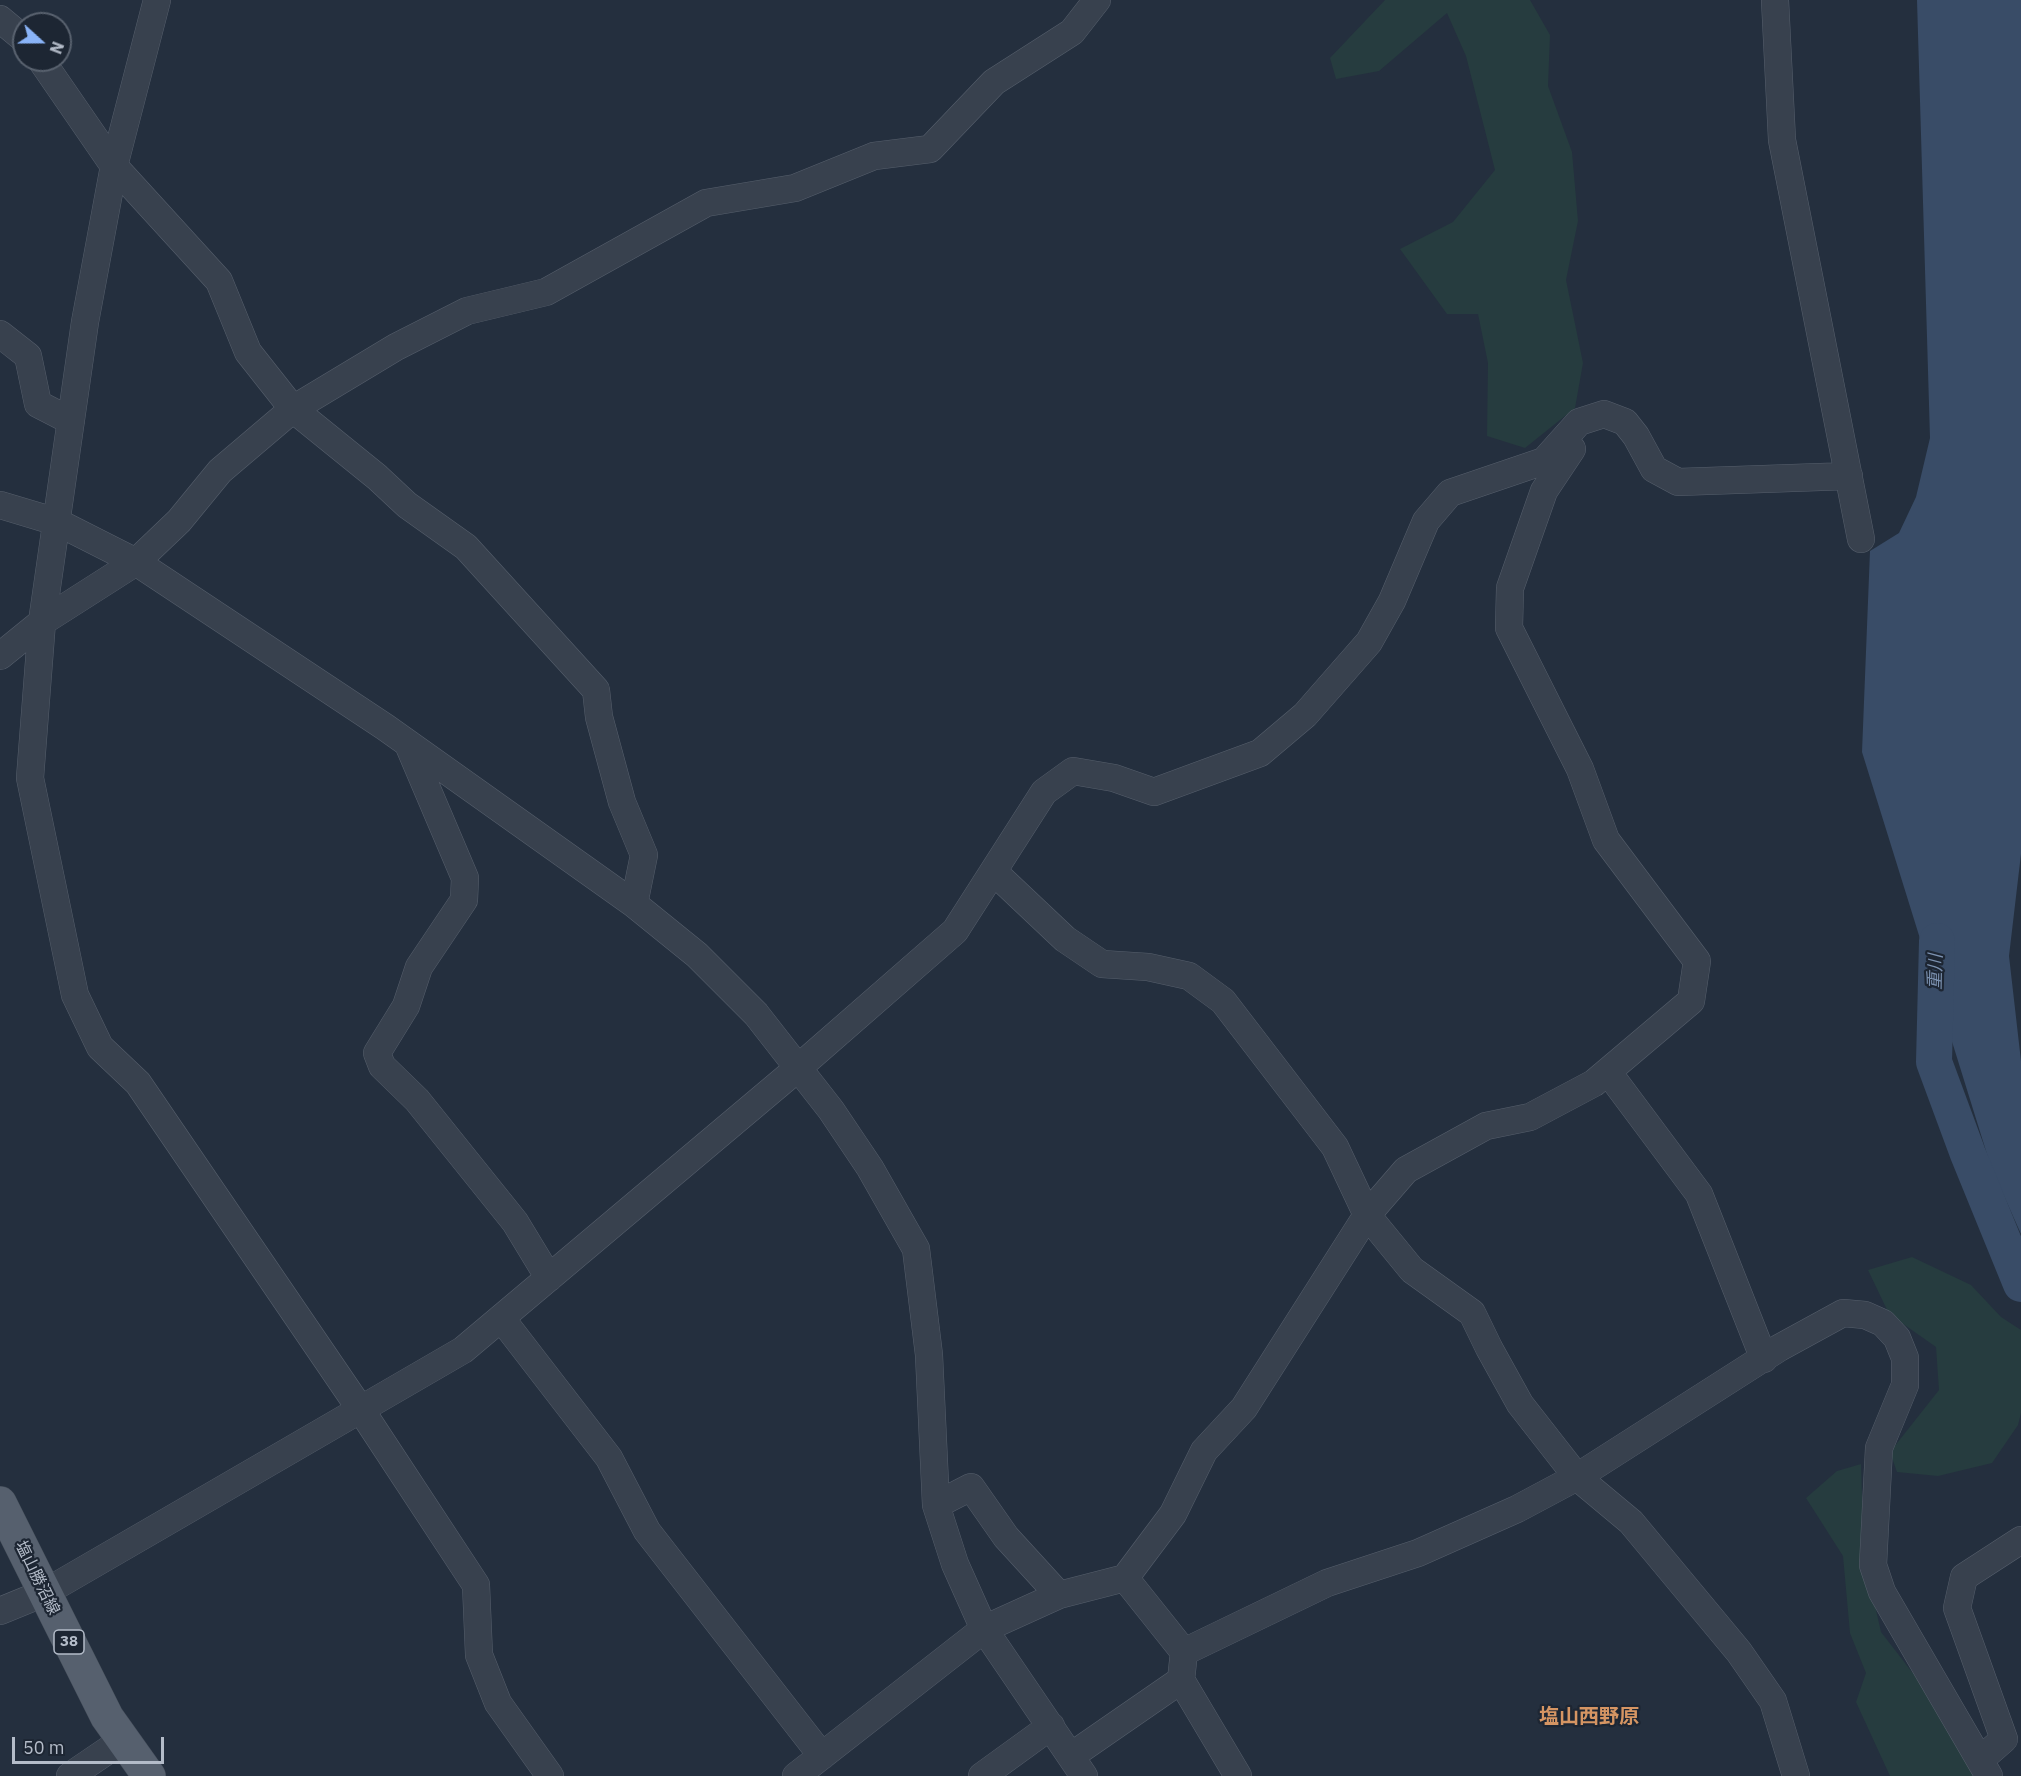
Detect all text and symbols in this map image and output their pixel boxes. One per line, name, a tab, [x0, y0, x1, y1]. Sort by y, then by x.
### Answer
north arrow	[12, 12, 72, 72]
text: N	[46, 39, 68, 57]
water label: 重川	[1925, 954, 1947, 990]
street label: 塩山勝沼線	[11, 1538, 63, 1618]
road number: 38	[54, 1630, 84, 1654]
district label: 塩山西野原	[1539, 1705, 1639, 1729]
scale bar	[15, 1725, 166, 1763]
text: 50 m	[23, 1736, 65, 1759]

